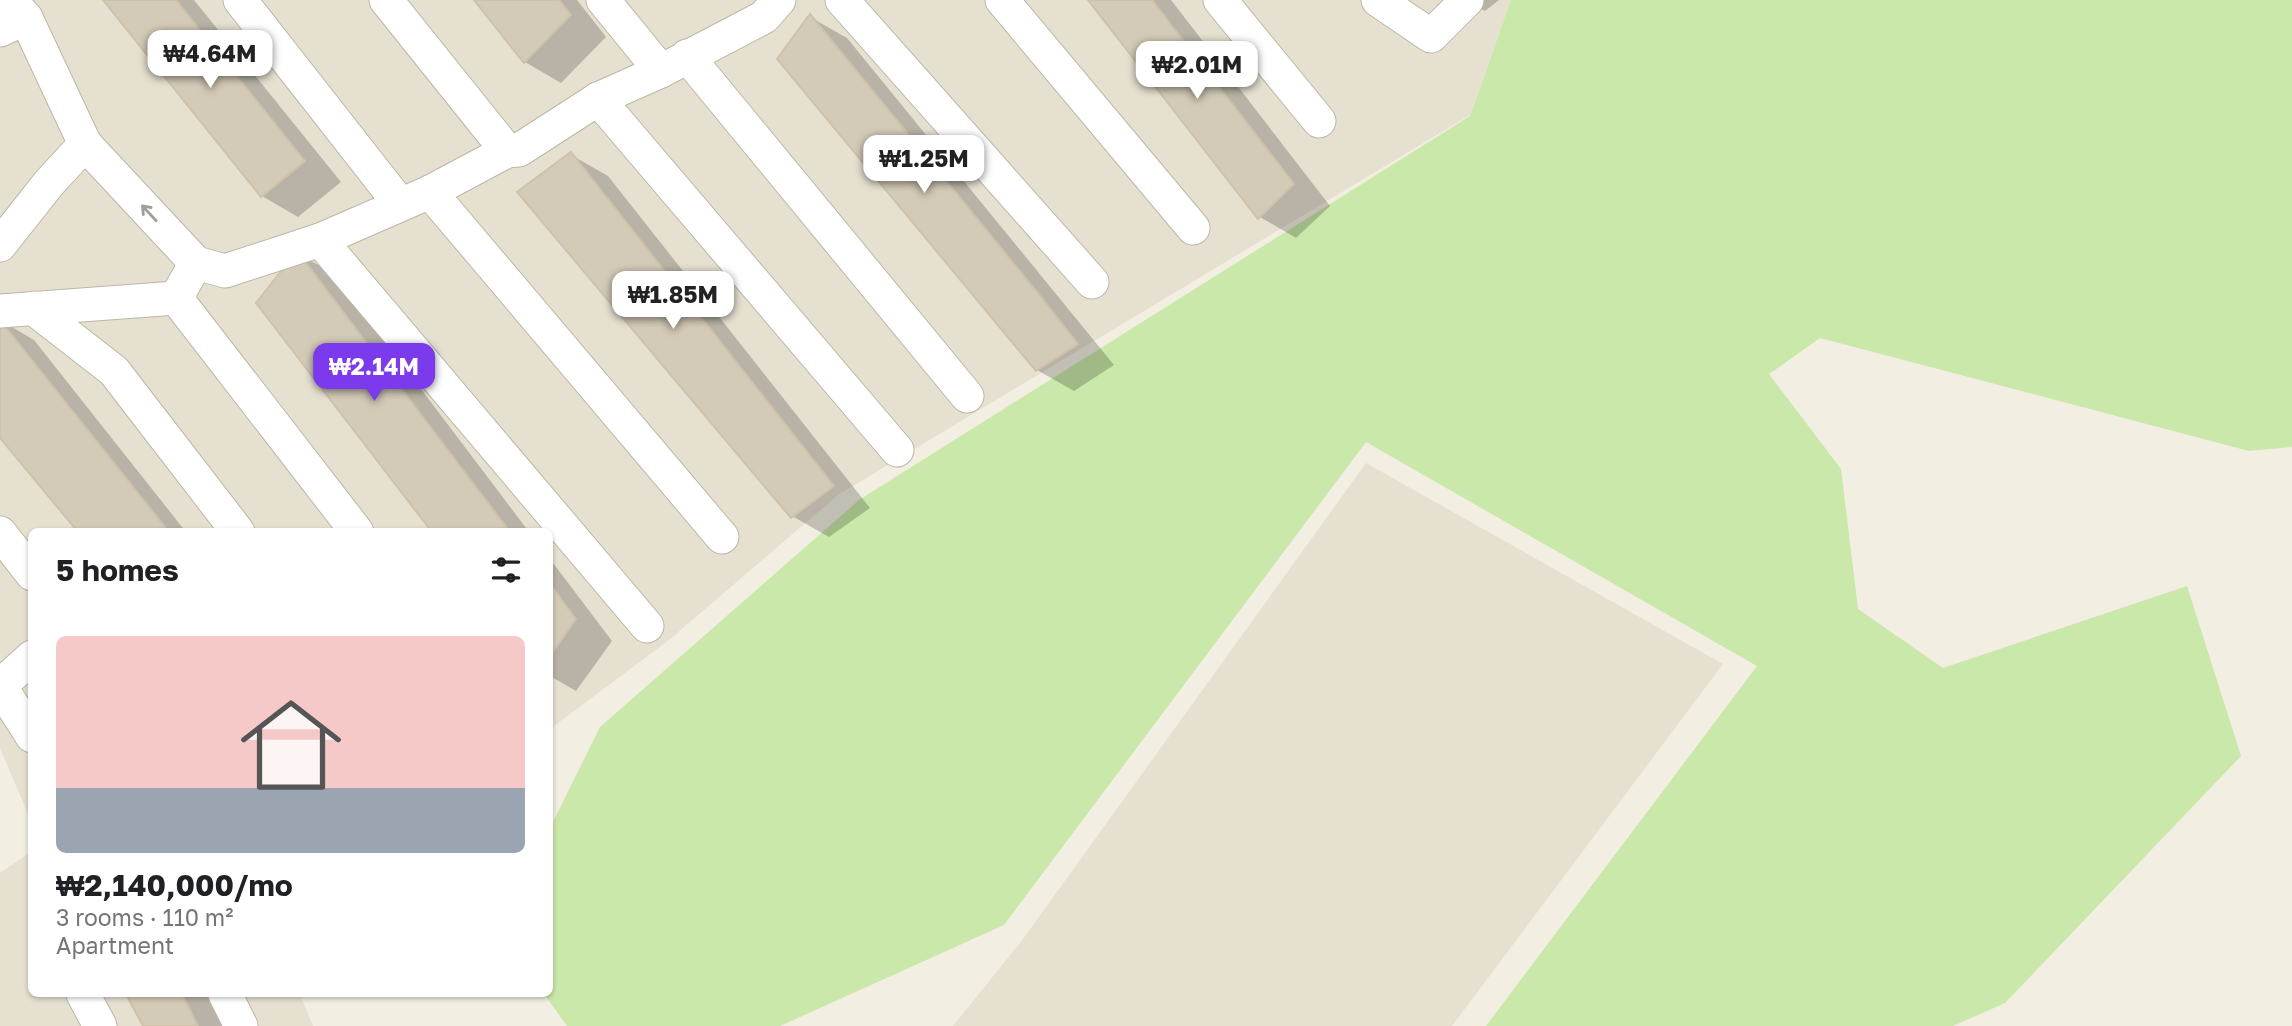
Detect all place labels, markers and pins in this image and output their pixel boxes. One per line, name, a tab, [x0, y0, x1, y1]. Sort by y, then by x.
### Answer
pin: ₩4.64M	[153, 31, 267, 90]
pin: ₩2.01M	[1140, 42, 1254, 101]
pin: ₩1.25M	[867, 136, 981, 195]
pin: ₩1.85M	[616, 272, 730, 331]
pin: ₩2.14M	[317, 344, 431, 403]

